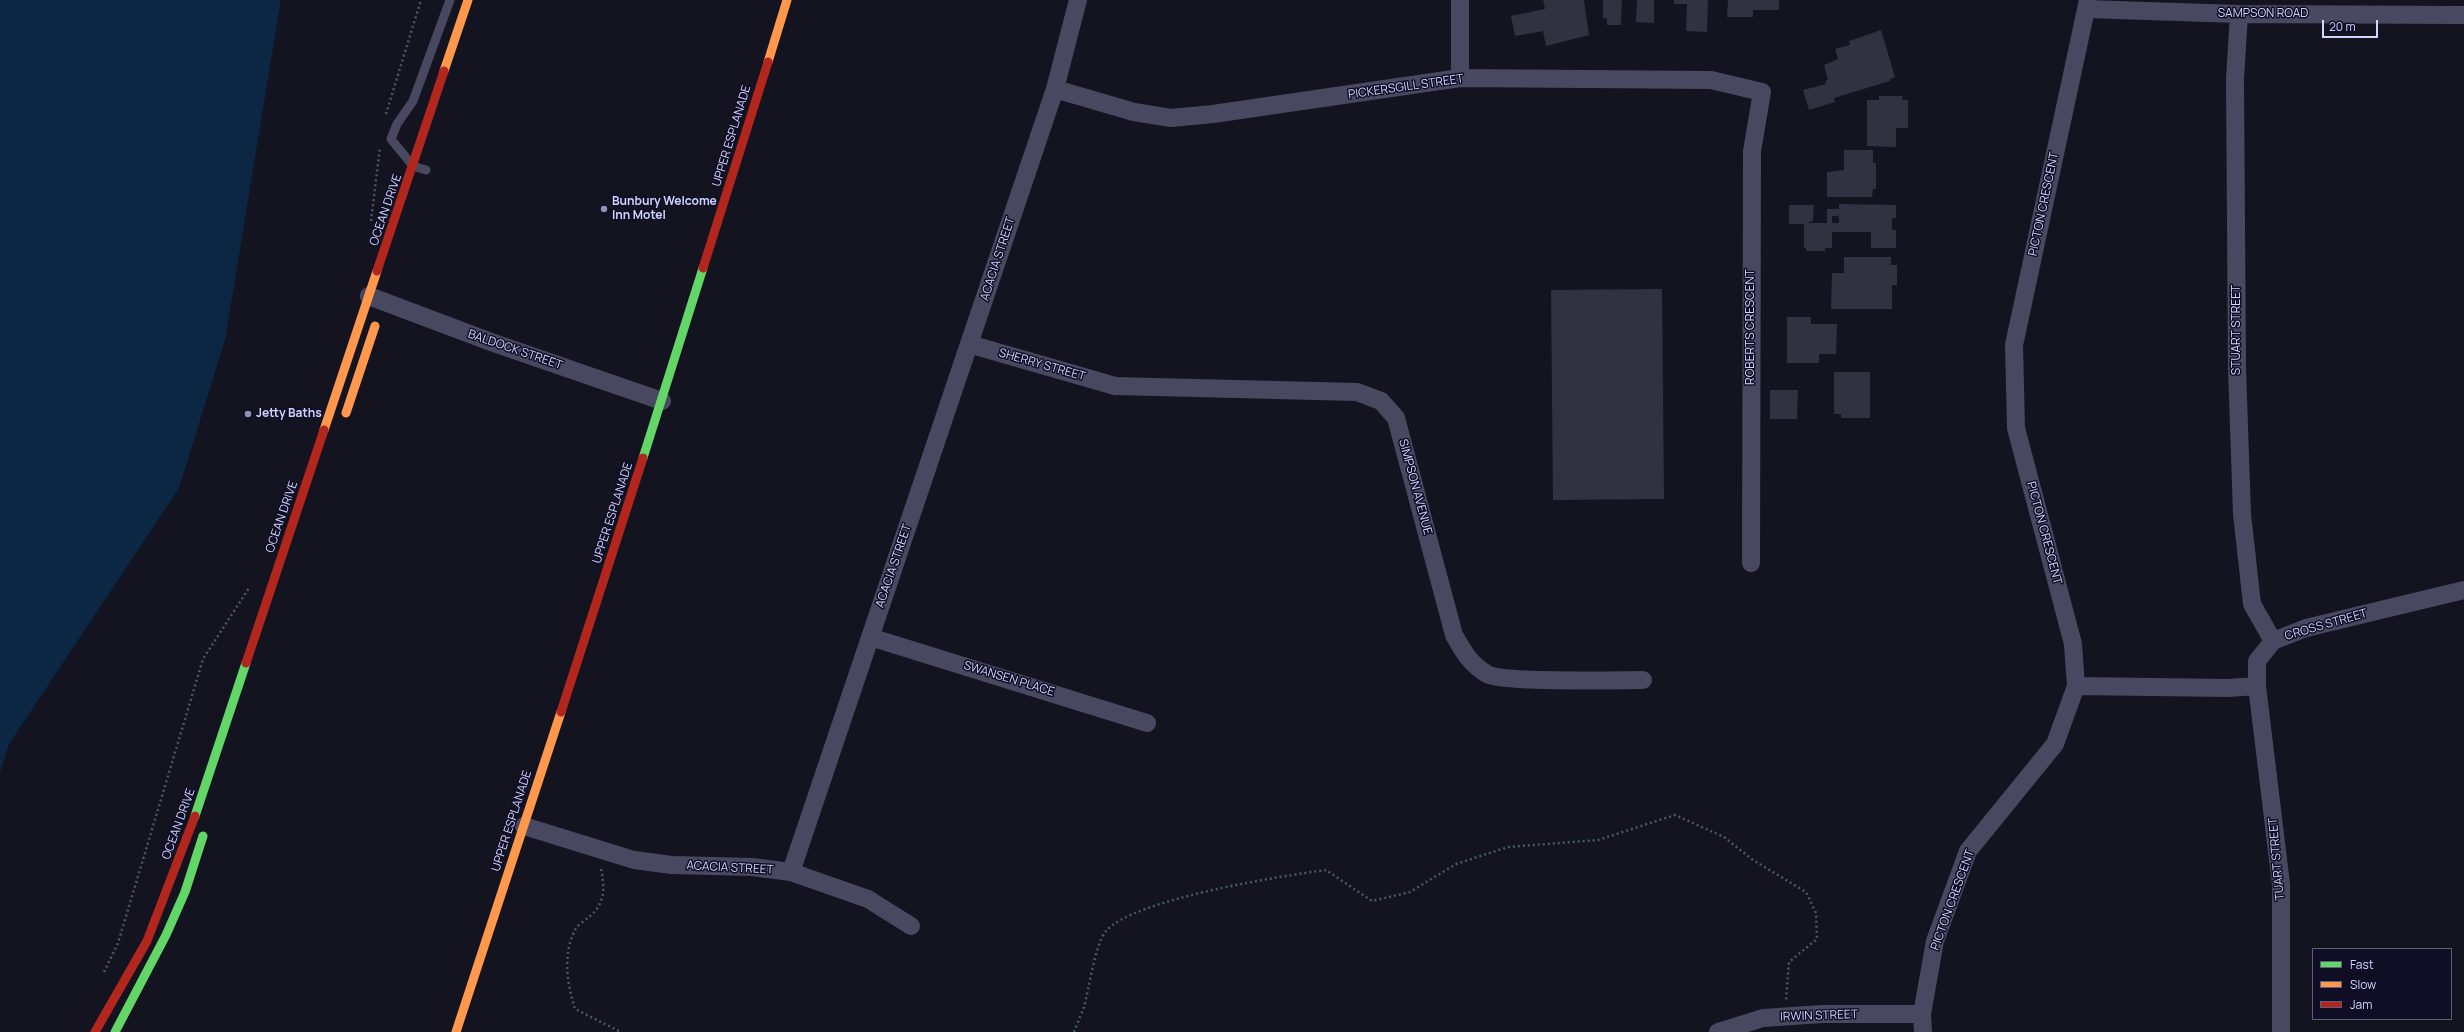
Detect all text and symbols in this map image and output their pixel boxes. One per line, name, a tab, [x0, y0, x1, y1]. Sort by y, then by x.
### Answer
street label: SAMPSON ROAD	[2218, 7, 2308, 21]
scale bar	[2324, 12, 2380, 38]
text: 20 m	[2329, 18, 2356, 35]
street label: PICKERSGILL STREET	[1347, 72, 1465, 102]
street label: UPPER ESPLANADE	[710, 84, 754, 188]
street label: PICTON CRESCENT	[2026, 151, 2062, 257]
street label: OCEAN DRIVE	[367, 172, 405, 248]
place label: Bunbury Welcome Inn Motel	[612, 195, 717, 223]
marker: Bunbury Welcome Inn Motel	[599, 204, 609, 214]
street label: ACACIA STREET	[978, 215, 1018, 303]
street label: ROBERTS CRESCENT	[1744, 269, 1758, 385]
street label: STUART STREET	[2230, 285, 2244, 375]
street label: BALDOCK STREET	[466, 327, 564, 373]
street label: SHERRY STREET	[997, 346, 1087, 384]
place label: Jetty Baths	[256, 407, 322, 421]
marker: Jetty Baths	[243, 409, 253, 419]
street label: SIMPSON AVENUE	[1395, 438, 1435, 536]
street label: UPPER ESPLANADE	[590, 461, 636, 565]
street label: OCEAN DRIVE	[263, 479, 301, 555]
street label: PICTON CRESCENT	[2023, 480, 2065, 586]
street label: ACACIA STREET	[873, 522, 915, 610]
street label: CROSS STREET	[2283, 606, 2369, 644]
street label: SWANSEN PLACE	[962, 658, 1056, 700]
street label: UPPER ESPLANADE	[489, 769, 535, 873]
street label: OCEAN DRIVE	[159, 786, 199, 862]
street label: TUART STREET	[2266, 817, 2288, 901]
street label: PICTON CRESCENT	[1928, 848, 1978, 952]
street label: ACACIA STREET	[686, 859, 774, 877]
legend	[2312, 948, 2452, 1020]
text: Fast	[2350, 956, 2374, 973]
text: Slow	[2350, 976, 2376, 993]
text: Jam	[2350, 996, 2372, 1013]
street label: IRWIN STREET	[1780, 1007, 1858, 1025]

